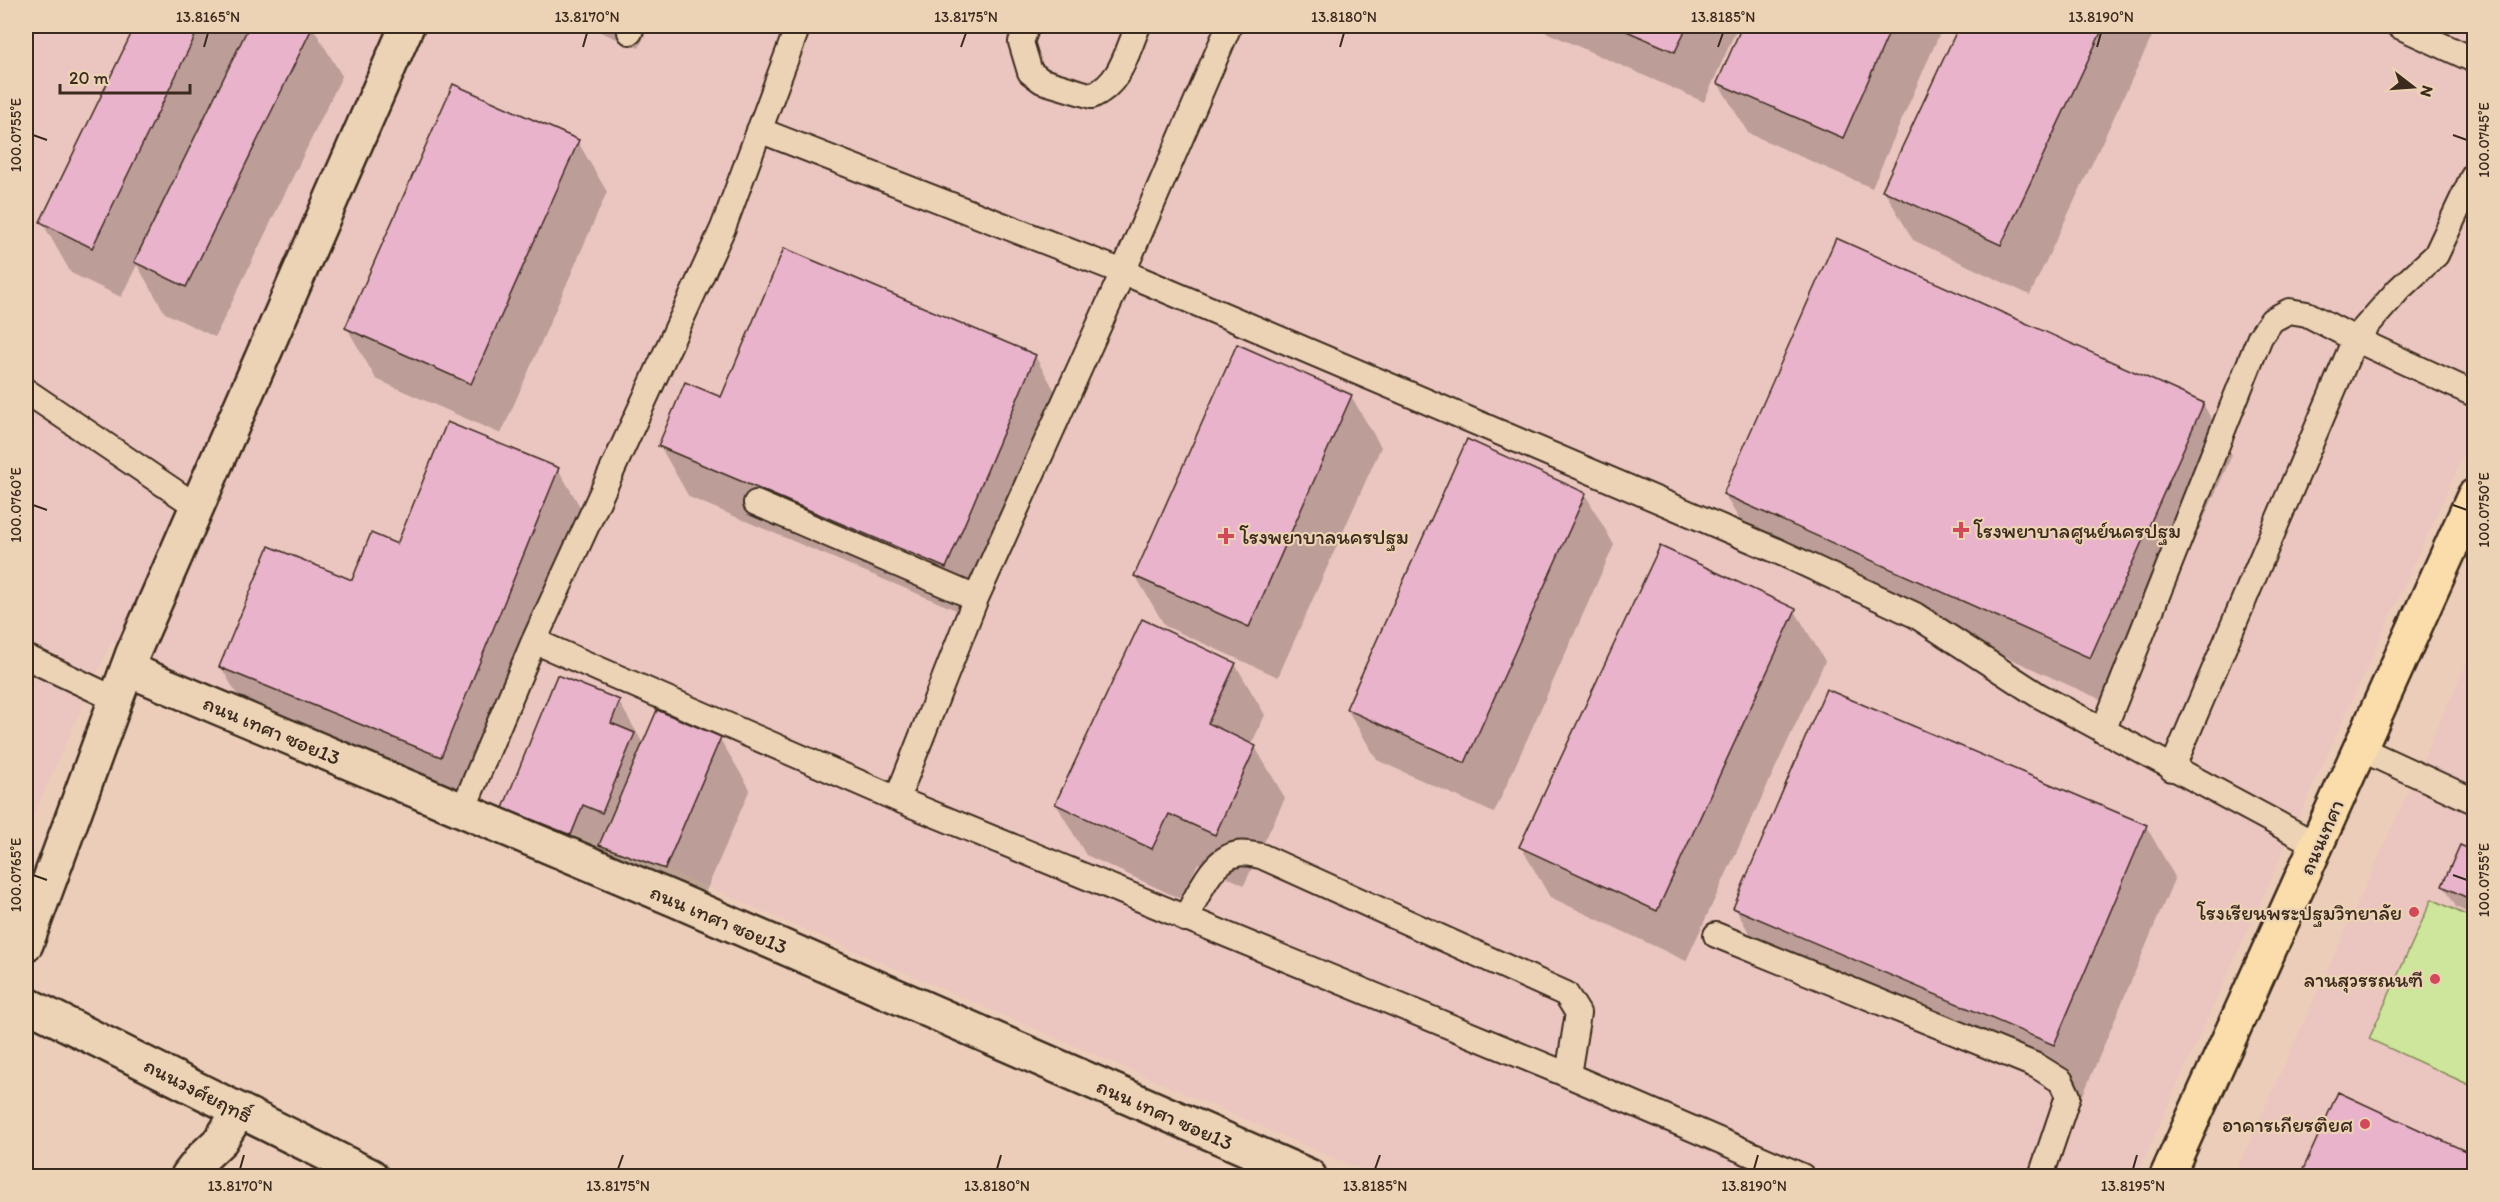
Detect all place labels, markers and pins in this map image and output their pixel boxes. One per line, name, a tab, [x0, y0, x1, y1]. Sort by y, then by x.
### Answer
place label: โรงพยาบาลศูนย์นครปฐม	[1973, 518, 2181, 546]
marker: โรงพยาบาลศูนย์นครปฐม	[1952, 521, 1970, 539]
place label: โรงพยาบาลนครปฐม	[1239, 524, 1409, 552]
marker: โรงพยาบาลนครปฐม	[1217, 527, 1235, 545]
place label: โรงเรียนพระปฐมวิทยาลัย	[2196, 900, 2402, 928]
marker: โรงเรียนพระปฐมวิทยาลัย	[2407, 905, 2421, 919]
place label: ลานสุวรรณนฑี	[2304, 967, 2423, 993]
marker: ลานสุวรรณนฑี	[2428, 972, 2442, 986]
place label: อาคารเกียรติยศ	[2222, 1112, 2353, 1137]
marker: อาคารเกียรติยศ	[2358, 1117, 2372, 1131]

